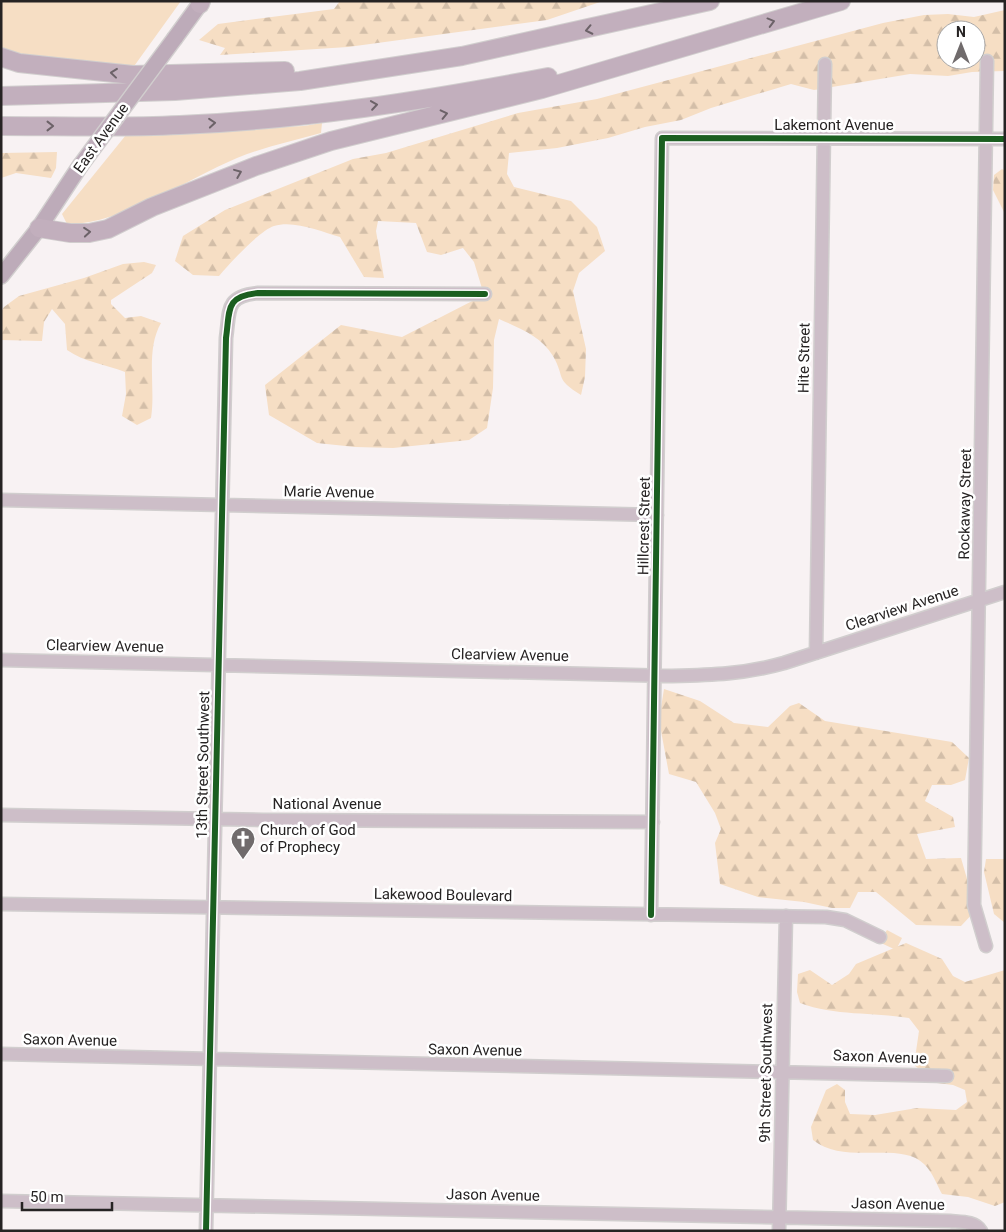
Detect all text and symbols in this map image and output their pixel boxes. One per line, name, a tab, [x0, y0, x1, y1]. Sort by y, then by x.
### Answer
one-way arrow	[766, 17, 774, 27]
north arrow	[936, 20, 986, 70]
one-way arrow	[584, 24, 593, 34]
text: N	[956, 24, 966, 40]
one-way arrow	[110, 68, 118, 79]
street label: East Avenue	[70, 99, 132, 177]
one-way arrow	[370, 101, 378, 111]
one-way arrow	[440, 109, 449, 120]
street label: Lakemont Avenue	[774, 116, 894, 134]
one-way arrow	[209, 117, 217, 128]
one-way arrow	[46, 121, 54, 131]
one-way arrow	[233, 169, 242, 179]
one-way arrow	[84, 227, 92, 238]
street label: Hite Street	[794, 323, 814, 393]
street label: Rockaway Street	[955, 448, 975, 560]
street label: Hillcrest Street	[634, 477, 654, 575]
street label: Marie Avenue	[283, 482, 375, 502]
street label: Clearview Avenue	[843, 581, 961, 635]
street label: Clearview Avenue	[46, 636, 164, 656]
street label: Clearview Avenue	[451, 645, 569, 665]
street label: 13th Street Southwest	[193, 691, 213, 839]
street label: National Avenue	[273, 795, 381, 813]
place label: Church of God of Prophecy	[260, 821, 356, 856]
church icon: Church of God of Prophecy	[230, 826, 256, 860]
street label: Lakewood Boulevard	[374, 885, 512, 905]
street label: 9th Street Southwest	[756, 1003, 776, 1143]
street label: Saxon Avenue	[23, 1030, 117, 1050]
street label: Saxon Avenue	[428, 1040, 522, 1060]
street label: Saxon Avenue	[833, 1046, 927, 1068]
scale bar	[22, 1180, 112, 1212]
street label: Jason Avenue	[446, 1185, 540, 1205]
text: 50 m	[30, 1188, 64, 1206]
street label: Jason Avenue	[851, 1194, 945, 1214]

